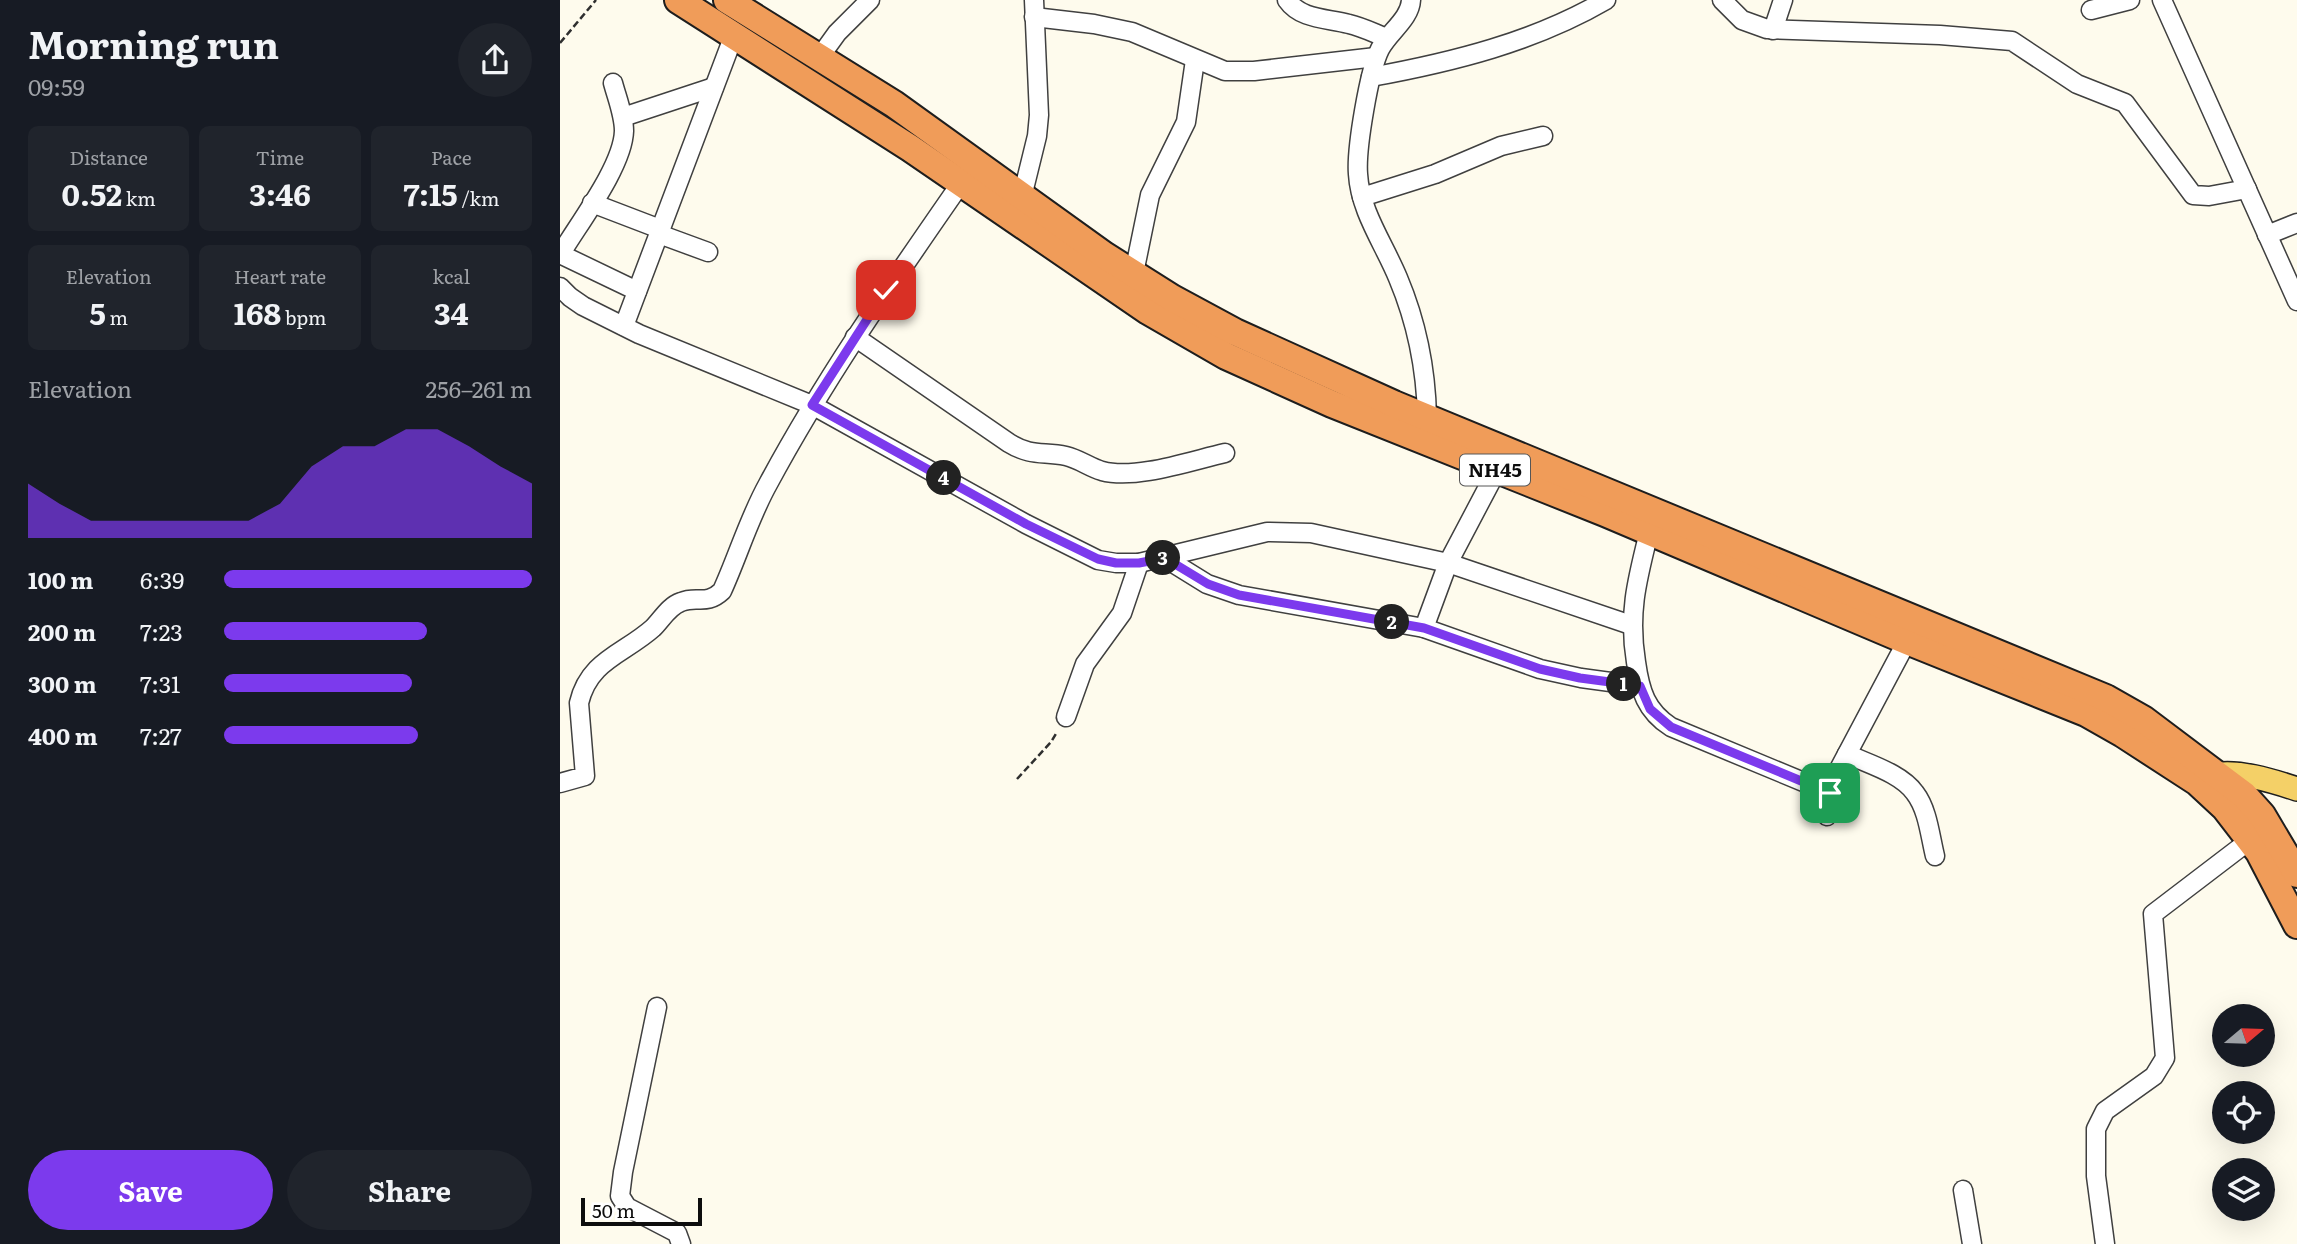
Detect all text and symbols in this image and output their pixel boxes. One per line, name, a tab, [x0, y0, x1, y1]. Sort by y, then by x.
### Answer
text: Morning run	[28, 14, 279, 71]
button: share	[458, 23, 532, 97]
text: 09:59	[28, 69, 85, 103]
text: Distance	[69, 143, 148, 171]
text: Time	[256, 143, 304, 171]
text: Pace	[431, 143, 472, 171]
text: 0.52	[62, 171, 122, 215]
text: 3:46	[249, 171, 311, 215]
text: 7:15	[403, 171, 458, 215]
text: km	[122, 184, 156, 212]
text: /km	[458, 184, 499, 212]
pin	[856, 260, 916, 320]
text: Elevation	[66, 262, 152, 290]
text: Heart rate	[234, 262, 326, 290]
text: kcal	[433, 262, 470, 290]
icon: check	[867, 271, 905, 309]
text: 5	[89, 290, 106, 334]
text: 168	[234, 290, 281, 334]
text: 34	[434, 290, 469, 334]
text: m	[106, 303, 128, 331]
text: bpm	[281, 303, 326, 331]
text: Elevation	[28, 371, 132, 405]
text: 256–261 m	[425, 371, 532, 405]
road number: NH45	[1460, 454, 1530, 485]
pin: 4	[926, 461, 962, 496]
text: 4	[938, 463, 949, 491]
pin: 3	[1146, 540, 1180, 576]
text: 3	[1157, 543, 1168, 571]
text: 100 m	[28, 562, 93, 596]
text: 6:39	[140, 562, 184, 596]
pin: 2	[1374, 604, 1410, 640]
text: 2	[1386, 607, 1397, 635]
text: 200 m	[28, 614, 96, 648]
text: 7:23	[140, 614, 183, 648]
text: 300 m	[28, 666, 97, 700]
text: 7:31	[140, 666, 180, 700]
pin: 1	[1606, 666, 1642, 702]
text: 1	[1620, 669, 1627, 697]
text: 400 m	[28, 718, 98, 752]
text: 7:27	[140, 718, 182, 752]
pin	[1800, 763, 1860, 823]
icon: arrive	[1811, 774, 1849, 812]
north arrow	[2212, 1004, 2275, 1068]
map controls	[2212, 1004, 2275, 1221]
button: locate	[2212, 1081, 2275, 1144]
button: Save	[28, 1150, 273, 1230]
button: Share	[287, 1150, 532, 1230]
button: layers	[2212, 1158, 2275, 1221]
scale bar	[581, 1195, 702, 1227]
text: 50 m	[592, 1196, 635, 1224]

